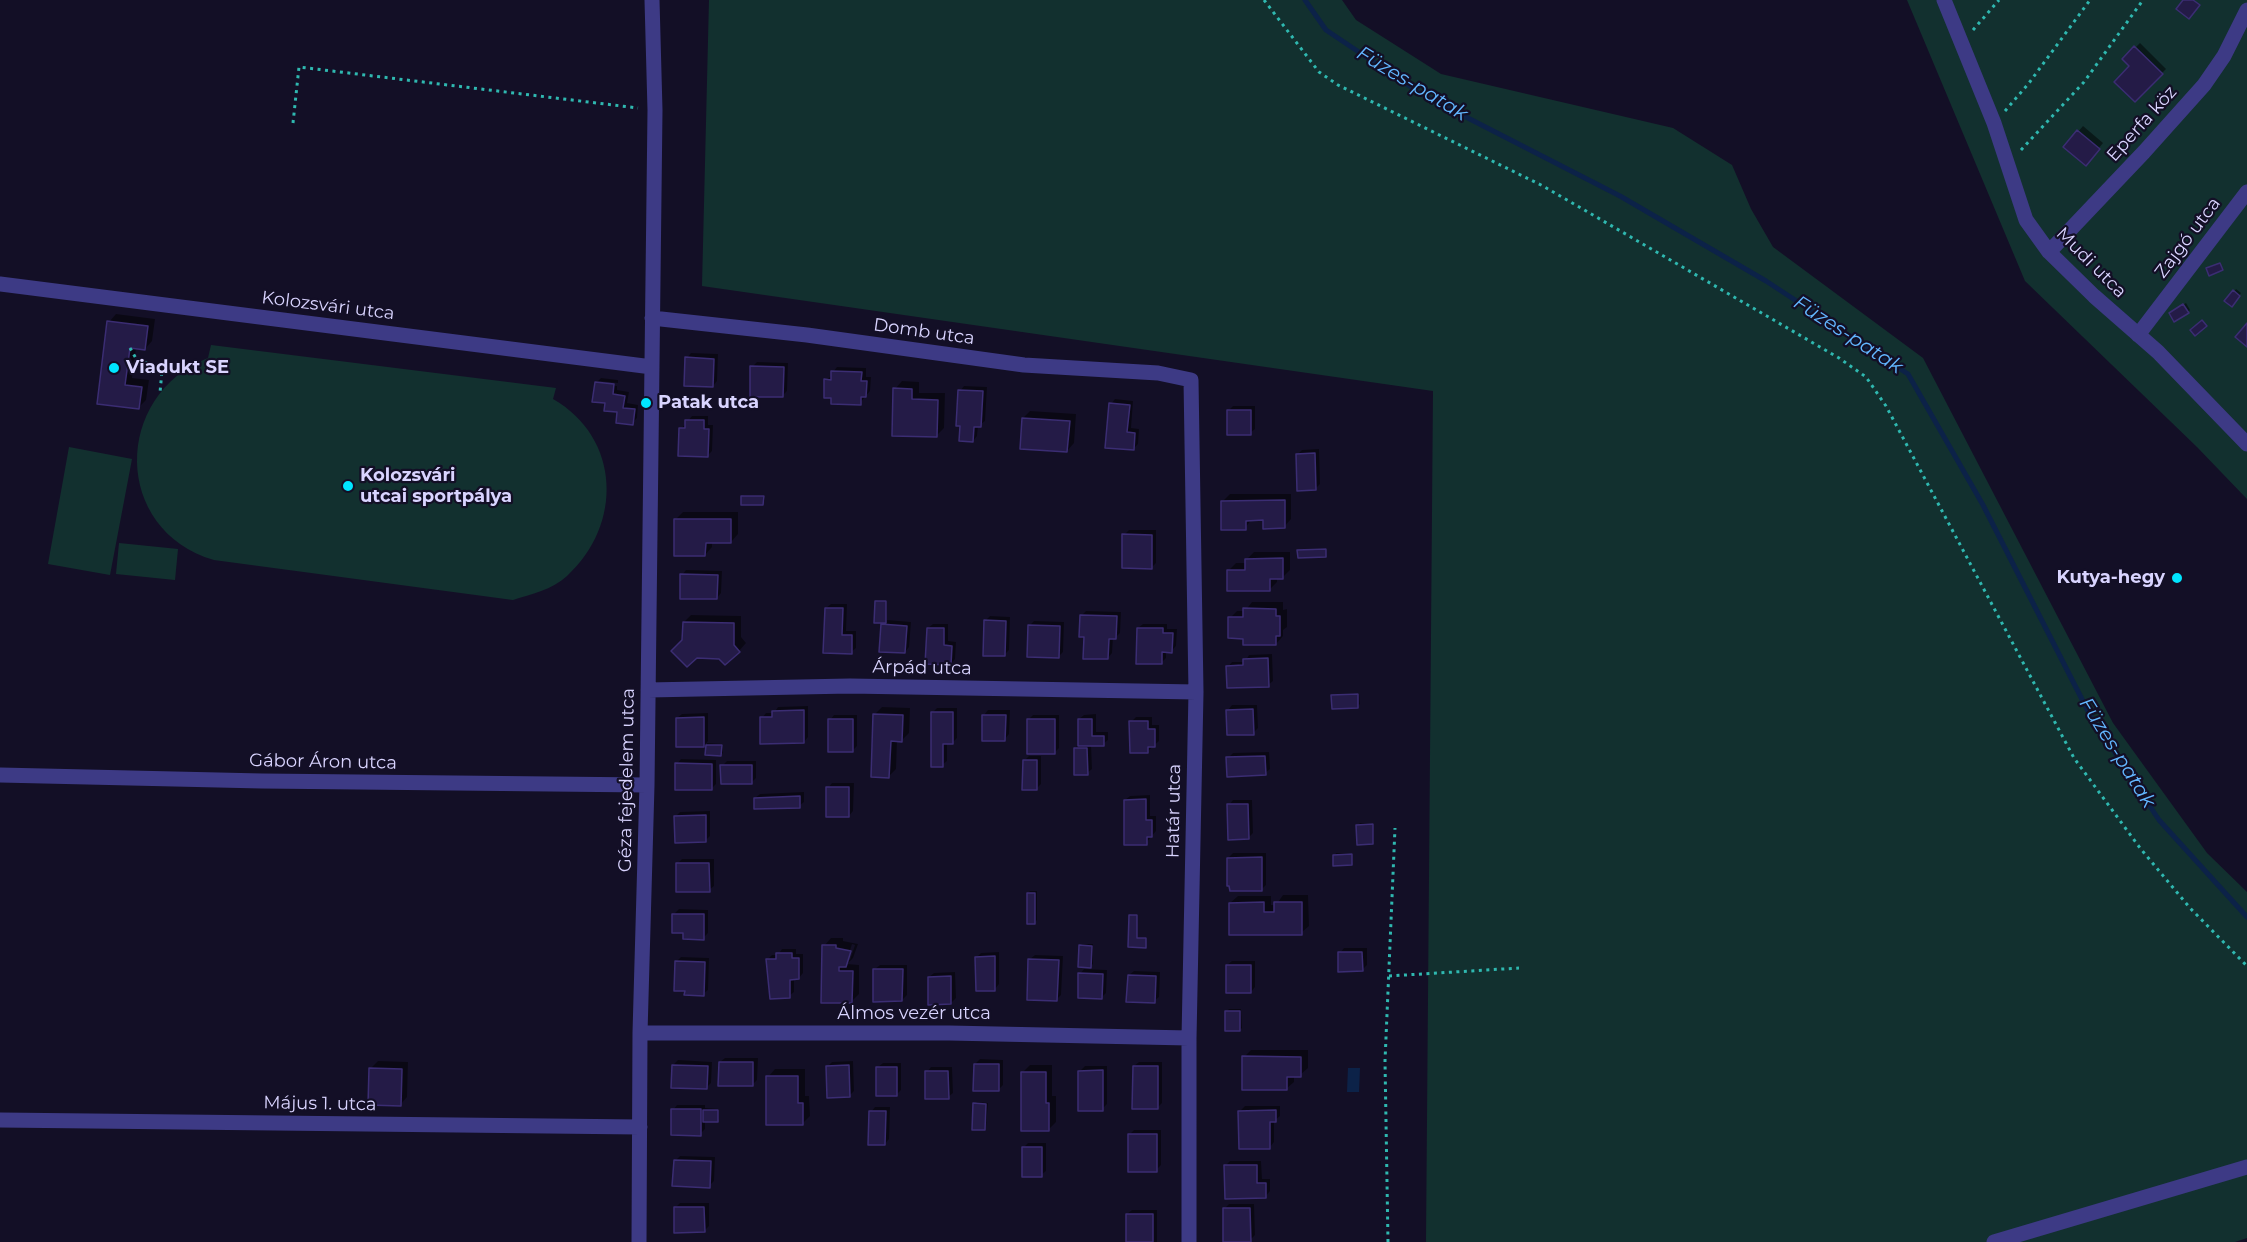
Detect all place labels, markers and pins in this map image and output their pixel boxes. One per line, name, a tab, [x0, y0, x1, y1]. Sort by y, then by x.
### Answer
place label: Viadukt SE	[126, 357, 229, 379]
marker: Viadukt SE	[107, 361, 121, 375]
place label: Patak utca	[658, 392, 759, 414]
marker: Patak utca	[639, 396, 653, 410]
place label: Kolozsvári utcai sportpálya	[360, 465, 512, 508]
marker: Kolozsvári utcai sportpálya	[341, 479, 355, 493]
place label: Kutya-hegy	[2057, 567, 2165, 589]
marker: Kutya-hegy	[2170, 571, 2184, 585]

